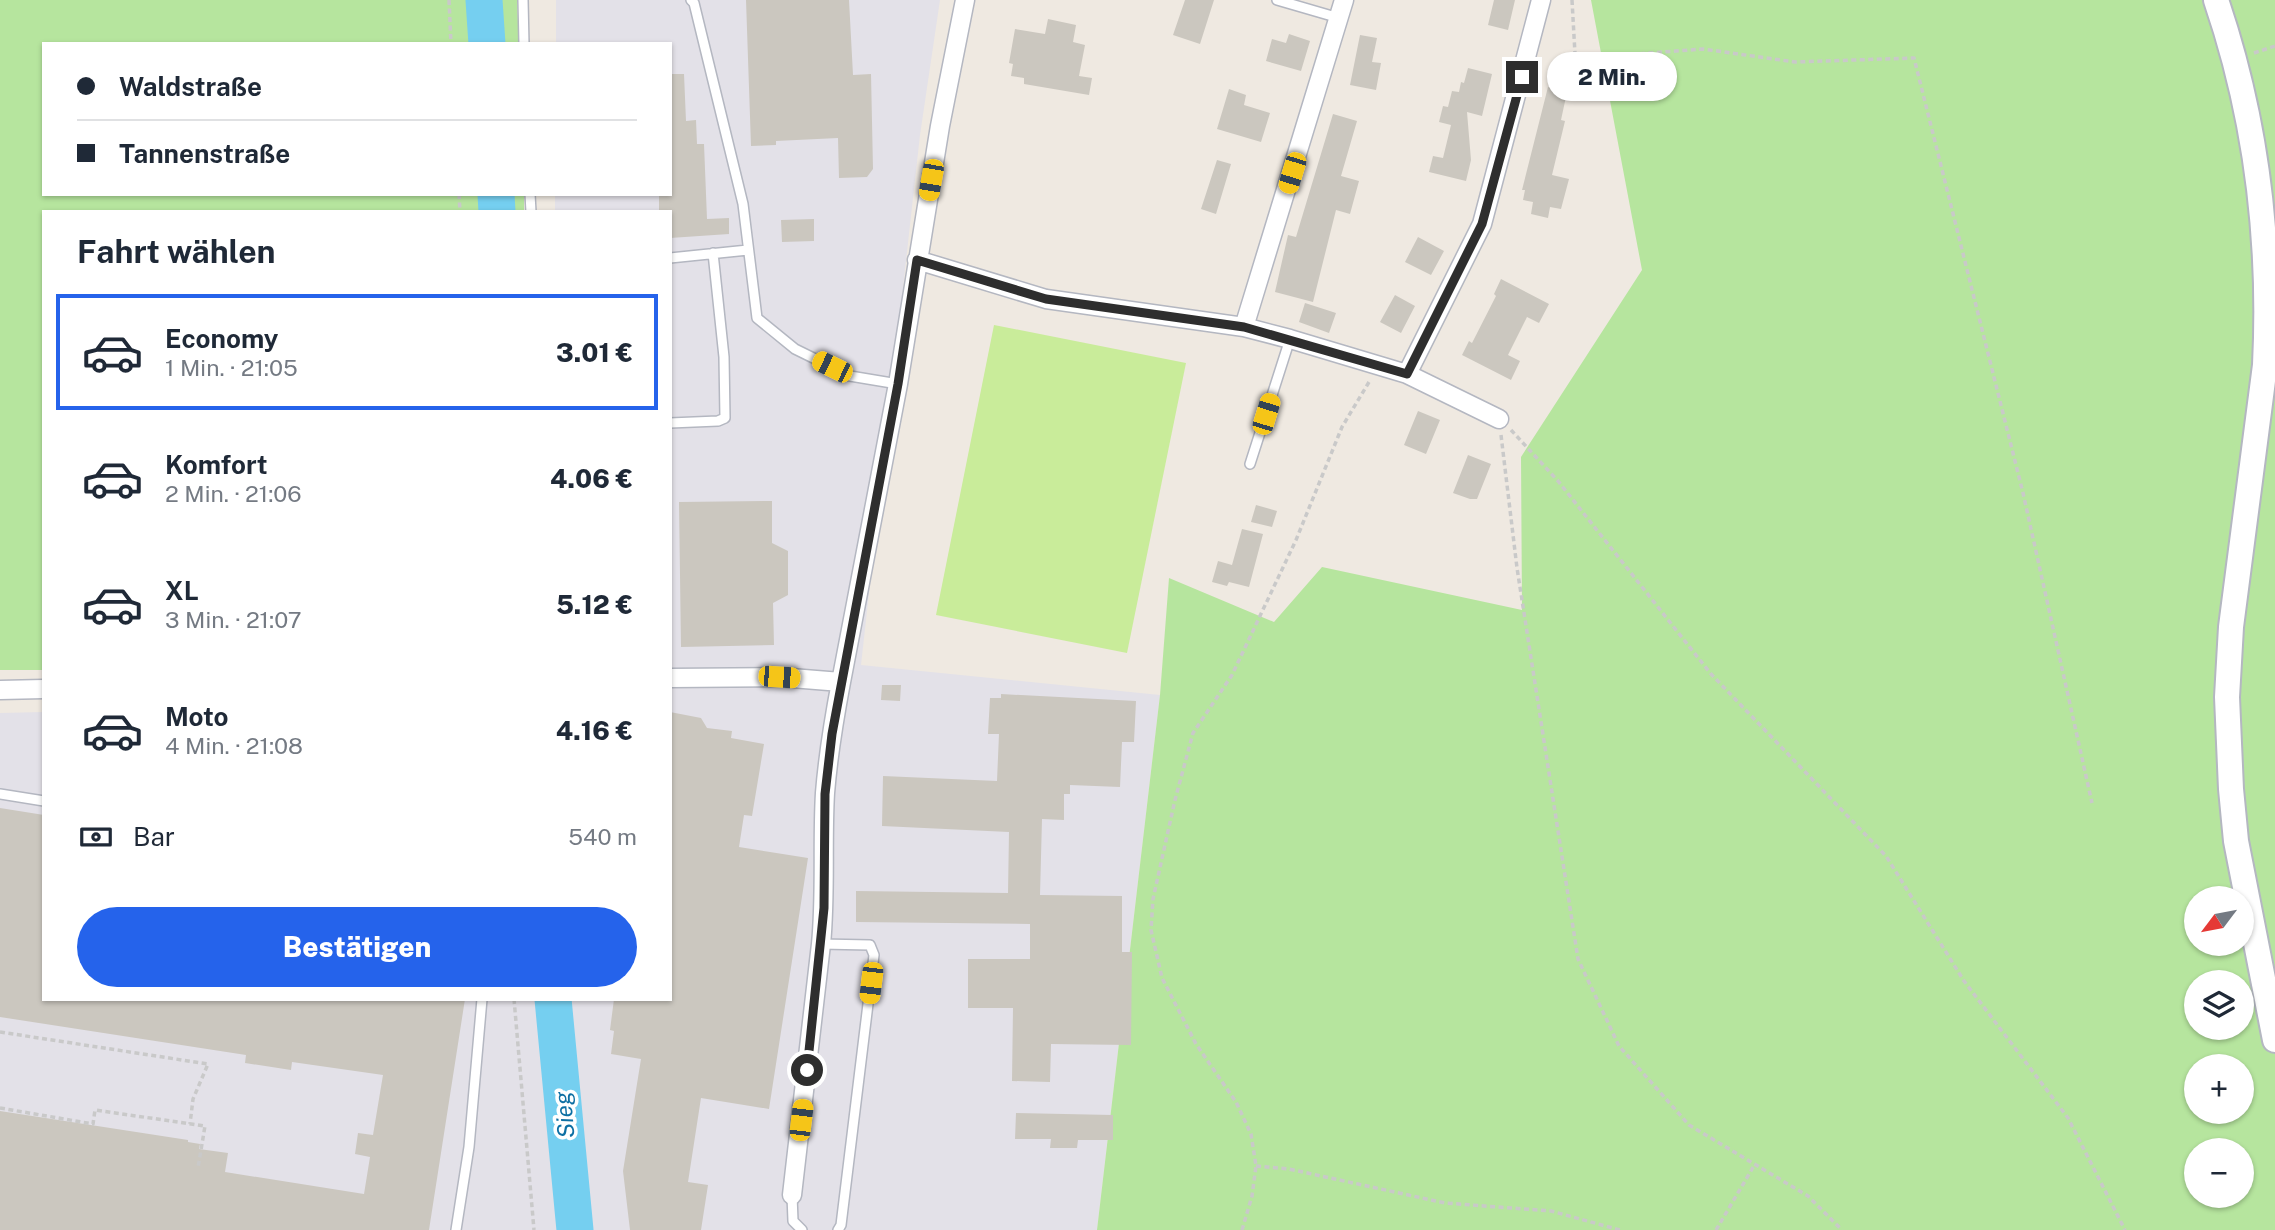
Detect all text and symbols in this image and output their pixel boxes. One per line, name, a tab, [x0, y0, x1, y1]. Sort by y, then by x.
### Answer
callout: 2 Min.	[1546, 52, 1676, 102]
route end	[1506, 61, 1538, 93]
text: 2 Min.	[1578, 63, 1646, 90]
text: Waldstraße	[119, 71, 262, 102]
text: Tannenstraße	[119, 138, 290, 169]
car	[1276, 150, 1309, 196]
car	[918, 157, 945, 203]
text: Fahrt wählen	[77, 233, 276, 270]
icon: car	[81, 321, 144, 384]
text: Economy	[165, 323, 278, 354]
text: 3.01 €	[556, 337, 633, 368]
car	[809, 348, 856, 386]
text: 1 Min. · 21:05	[165, 354, 298, 381]
car	[1250, 391, 1283, 437]
icon: car	[81, 447, 144, 510]
text: Komfort	[165, 449, 267, 480]
text: 4.06 €	[550, 463, 633, 494]
text: 2 Min. · 21:06	[165, 480, 302, 507]
icon: car	[81, 573, 144, 636]
text: XL	[165, 575, 199, 606]
text: 5.12 €	[556, 589, 633, 620]
text: 3 Min. · 21:07	[165, 606, 302, 633]
car	[758, 665, 801, 689]
icon: car	[81, 699, 144, 762]
text: Moto	[165, 701, 228, 732]
text: 4.16 €	[556, 715, 633, 746]
text: 4 Min. · 21:08	[165, 732, 303, 759]
icon: cash	[77, 818, 115, 856]
text: Bar	[133, 821, 175, 852]
text: 540 m	[568, 823, 637, 850]
north arrow	[2184, 886, 2254, 956]
map controls	[2184, 886, 2254, 1208]
button: Bestätigen	[77, 907, 637, 987]
car	[859, 961, 884, 1005]
button: layers	[2184, 970, 2254, 1040]
route start	[791, 1054, 823, 1086]
button: +	[2184, 1054, 2254, 1124]
water label: Sieg	[548, 1090, 579, 1140]
car	[789, 1098, 814, 1142]
button: −	[2184, 1138, 2254, 1208]

